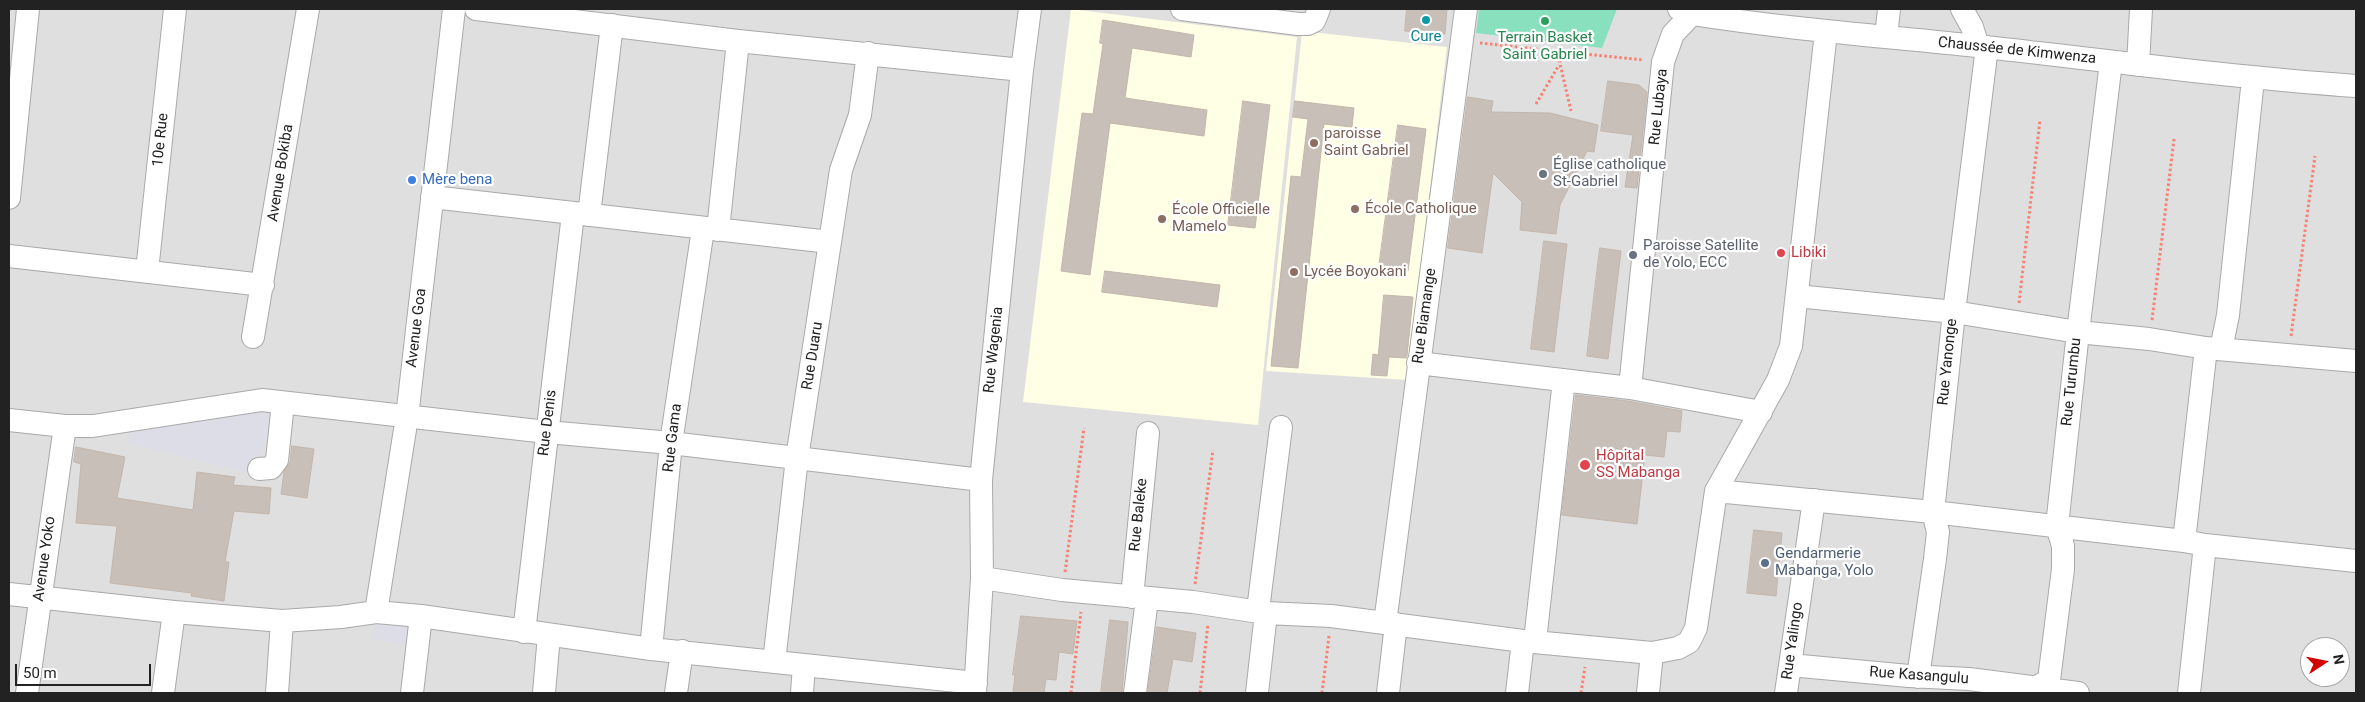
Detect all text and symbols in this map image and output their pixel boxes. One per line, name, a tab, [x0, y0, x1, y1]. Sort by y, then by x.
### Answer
marker: Cure	[1420, 14, 1432, 26]
marker: Terrain Basket Saint Gabriel	[1539, 15, 1551, 27]
place label: Cure	[1411, 28, 1441, 46]
place label: Terrain Basket Saint Gabriel	[1497, 29, 1593, 64]
street label: Chaussée de Kimwenza	[1937, 34, 2097, 68]
street label: Rue Lubaya	[1646, 68, 1672, 146]
street label: 10e Rue	[149, 112, 173, 168]
street label: Avenue Bokiba	[264, 123, 298, 223]
place label: paroisse Saint Gabriel	[1324, 125, 1409, 160]
marker: paroisse Saint Gabriel	[1308, 137, 1320, 149]
place label: Église catholique St-Gabriel	[1553, 156, 1666, 191]
marker: Église catholique St-Gabriel	[1537, 168, 1549, 180]
place label: Mère bena	[422, 171, 492, 189]
marker: Mère bena	[406, 174, 418, 186]
place label: École Catholique	[1365, 200, 1477, 218]
place label: École Officielle Mamelo	[1172, 201, 1270, 236]
marker: École Catholique	[1349, 203, 1361, 215]
marker: École Officielle Mamelo	[1156, 213, 1168, 225]
place label: Paroisse Satellite de Yolo, ECC	[1643, 237, 1759, 272]
place label: Libiki	[1791, 244, 1826, 262]
marker: Libiki	[1775, 247, 1787, 259]
marker: Paroisse Satellite de Yolo, ECC	[1627, 249, 1639, 261]
place label: Lycée Boyokani	[1304, 263, 1407, 281]
marker: Lycée Boyokani	[1288, 266, 1300, 278]
street label: Rue Biamange	[1409, 267, 1441, 365]
street label: Avenue Goa	[403, 287, 431, 369]
street label: Rue Wagenia	[981, 306, 1007, 394]
street label: Rue Yanonge	[1934, 318, 1962, 406]
street label: Rue Duaru	[799, 321, 827, 391]
street label: Rue Turumbu	[2058, 337, 2086, 427]
street label: Rue Denis	[535, 389, 561, 457]
street label: Rue Gama	[660, 403, 686, 473]
place label: Hôpital SS Mabanga	[1596, 447, 1680, 482]
marker: Hôpital SS Mabanga	[1578, 458, 1592, 472]
street label: Rue Baleke	[1126, 477, 1152, 553]
street label: Avenue Yoko	[30, 515, 60, 603]
place label: Gendarmerie Mabanga, Yolo	[1775, 545, 1874, 580]
marker: Gendarmerie Mabanga, Yolo	[1759, 557, 1771, 569]
street label: Rue Yalingo	[1779, 601, 1807, 681]
north arrow	[2300, 637, 2350, 687]
text: N	[2330, 653, 2348, 666]
scale bar	[18, 654, 154, 686]
text: 50 m	[23, 664, 57, 682]
street label: Rue Kasangulu	[1869, 664, 1969, 688]

